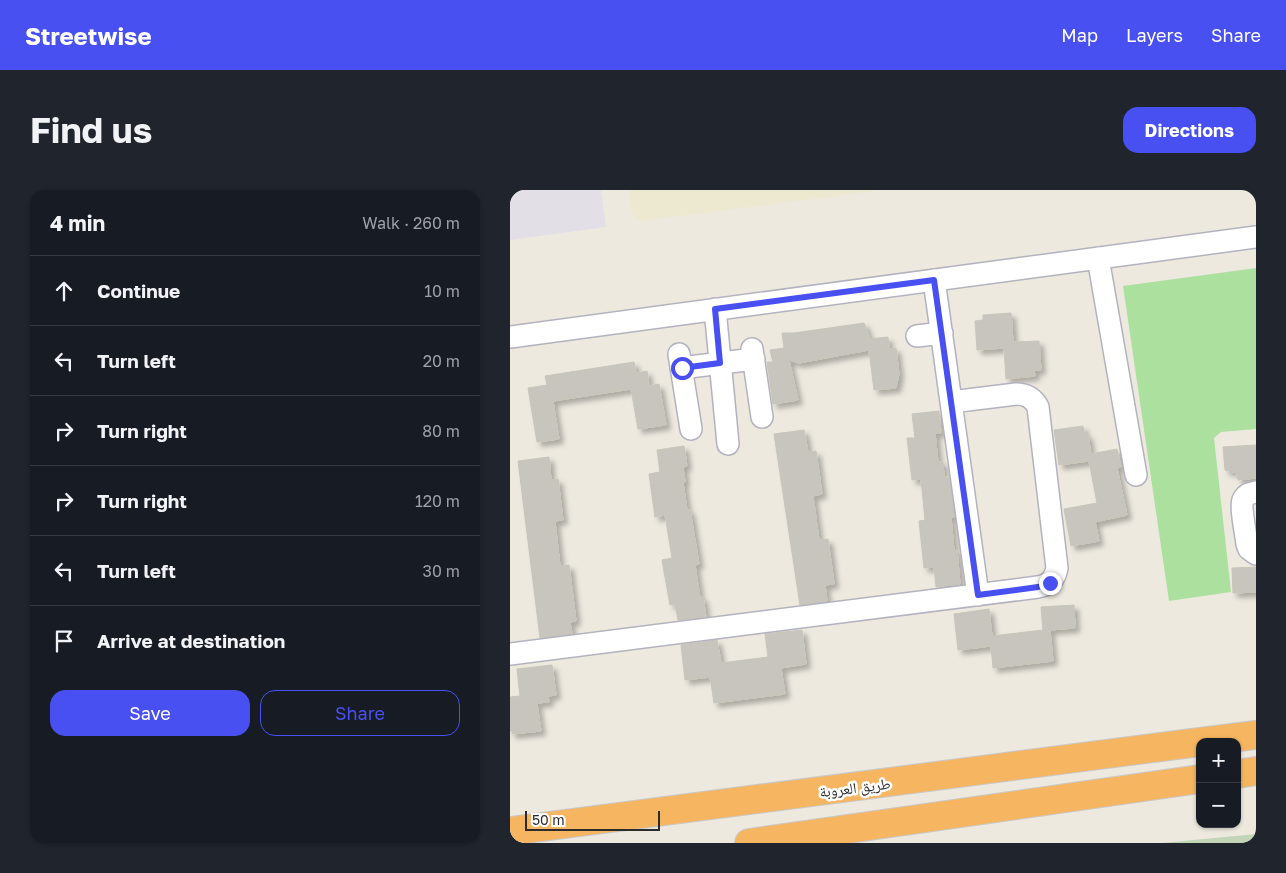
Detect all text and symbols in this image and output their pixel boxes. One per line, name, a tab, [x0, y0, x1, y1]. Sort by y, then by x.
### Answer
text: Streetwise	[25, 21, 152, 50]
text: Map	[1061, 24, 1098, 46]
text: Layers	[1126, 24, 1183, 46]
text: Share	[1211, 24, 1261, 46]
button: Directions	[1123, 107, 1256, 153]
text: Find us	[30, 109, 152, 151]
text: 4 min	[50, 210, 105, 236]
text: Walk · 260 m	[362, 213, 460, 233]
icon: ahead	[50, 277, 78, 305]
text: Continue	[97, 279, 180, 302]
text: 10 m	[424, 281, 460, 301]
icon: left	[50, 347, 78, 375]
text: Turn left	[97, 349, 176, 372]
text: 20 m	[423, 351, 460, 371]
route start	[671, 357, 694, 380]
icon: right	[50, 417, 78, 445]
text: Turn right	[97, 419, 187, 442]
text: 80 m	[422, 421, 460, 441]
icon: right	[50, 487, 78, 515]
text: Turn right	[97, 489, 187, 512]
text: 120 m	[415, 491, 460, 511]
icon: left	[50, 557, 78, 585]
text: Turn left	[97, 559, 176, 582]
text: 30 m	[423, 561, 460, 581]
route end	[1039, 572, 1062, 595]
icon: arrive	[50, 627, 78, 655]
text: Arrive at destination	[97, 629, 285, 652]
button: Save	[50, 690, 250, 736]
button: Share	[260, 690, 460, 736]
map controls	[1196, 738, 1241, 828]
button: +	[1196, 738, 1241, 783]
street label: طريق العروبة	[818, 774, 892, 802]
button: −	[1196, 783, 1241, 828]
scale bar	[525, 808, 660, 831]
text: 50 m	[532, 811, 565, 828]

